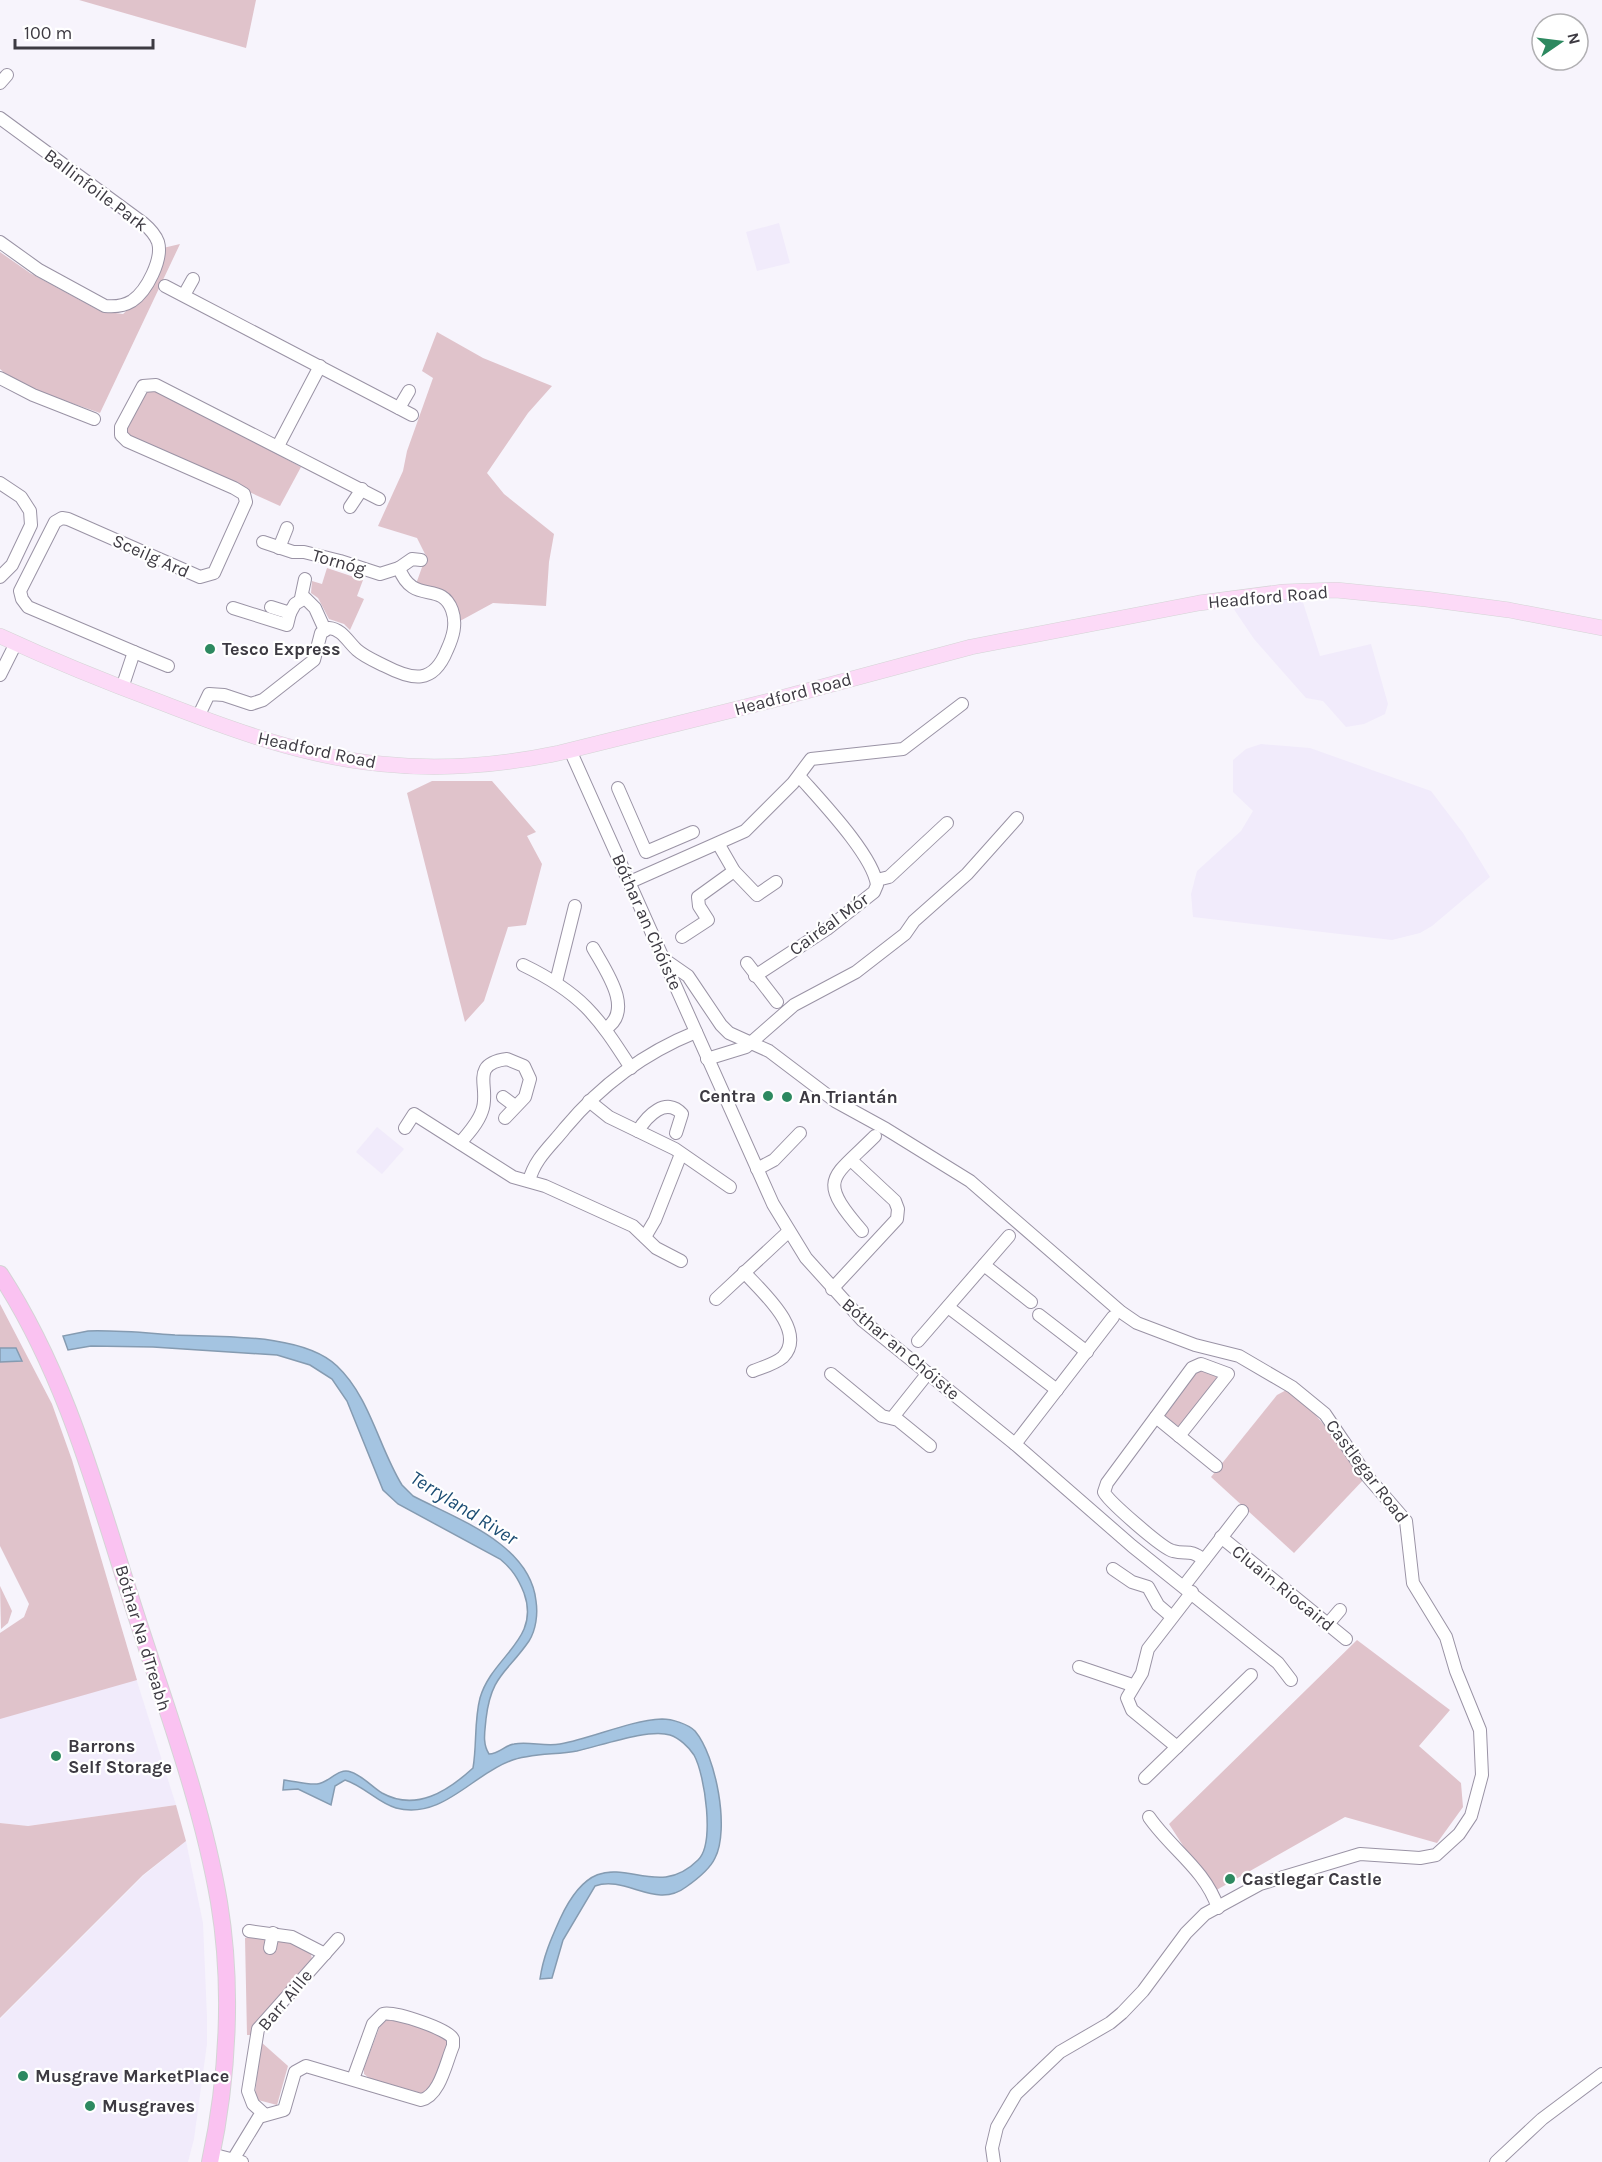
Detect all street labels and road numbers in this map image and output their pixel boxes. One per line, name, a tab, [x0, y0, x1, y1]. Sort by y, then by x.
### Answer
street label: Ballinfoile Park	[40, 144, 152, 236]
street label: Sceilg Ard	[109, 529, 193, 583]
street label: Tornóg	[310, 544, 368, 580]
street label: Headford Road	[1207, 581, 1329, 613]
street label: Headford Road	[732, 668, 854, 720]
street label: Headford Road	[256, 727, 378, 773]
street label: Bóthar an Chóiste	[607, 850, 687, 994]
street label: Cairéal Mór	[785, 888, 873, 960]
street label: Bóthar an Chóiste	[838, 1293, 964, 1405]
street label: Castlegar Road	[1321, 1415, 1413, 1527]
street label: Cluain Riocaird	[1227, 1540, 1339, 1636]
street label: Bóthar Na dTreabh	[110, 1562, 176, 1714]
street label: Barr Aille	[253, 1965, 317, 2035]

